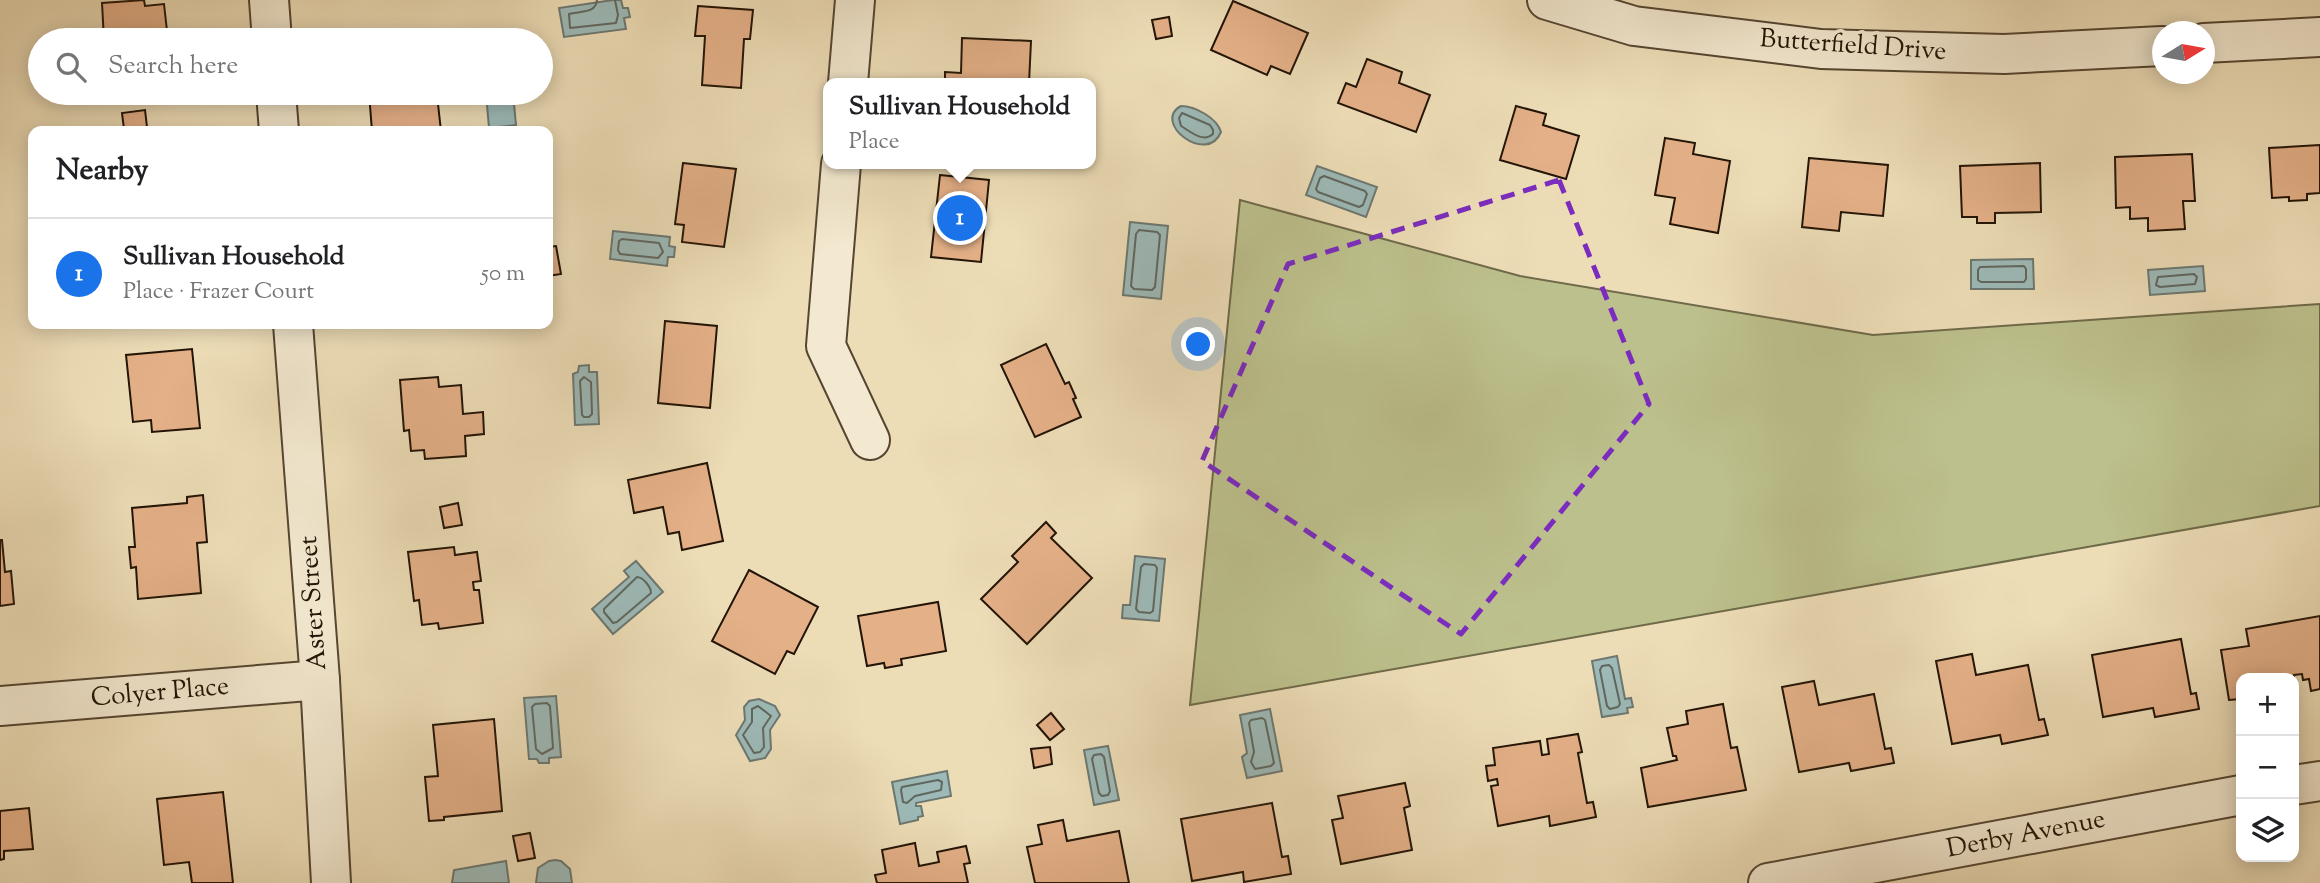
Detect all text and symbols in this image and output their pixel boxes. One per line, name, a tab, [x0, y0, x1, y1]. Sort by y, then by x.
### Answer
street label: Butterfield Drive	[1758, 21, 1948, 71]
north arrow	[2152, 21, 2215, 84]
search box	[28, 28, 553, 105]
icon: search	[52, 48, 90, 86]
text: Search here	[108, 48, 238, 85]
popup	[823, 78, 1096, 169]
text: Sullivan Household	[849, 89, 1070, 126]
text: Place	[849, 126, 900, 159]
text: Nearby	[56, 150, 148, 193]
pin: 1	[937, 192, 983, 244]
text: Sullivan Household	[123, 239, 344, 276]
text: 1	[75, 258, 83, 291]
text: 50 m	[481, 258, 525, 291]
text: Place · Frazer Court	[123, 276, 314, 309]
your location	[1181, 327, 1215, 361]
street label: Aster Street	[291, 534, 337, 672]
street label: Colyer Place	[89, 669, 231, 717]
map controls	[2236, 673, 2299, 862]
button: +	[2236, 673, 2299, 736]
button: −	[2236, 736, 2299, 799]
button: layers	[2236, 799, 2299, 862]
street label: Derby Avenue	[1943, 801, 2109, 869]

